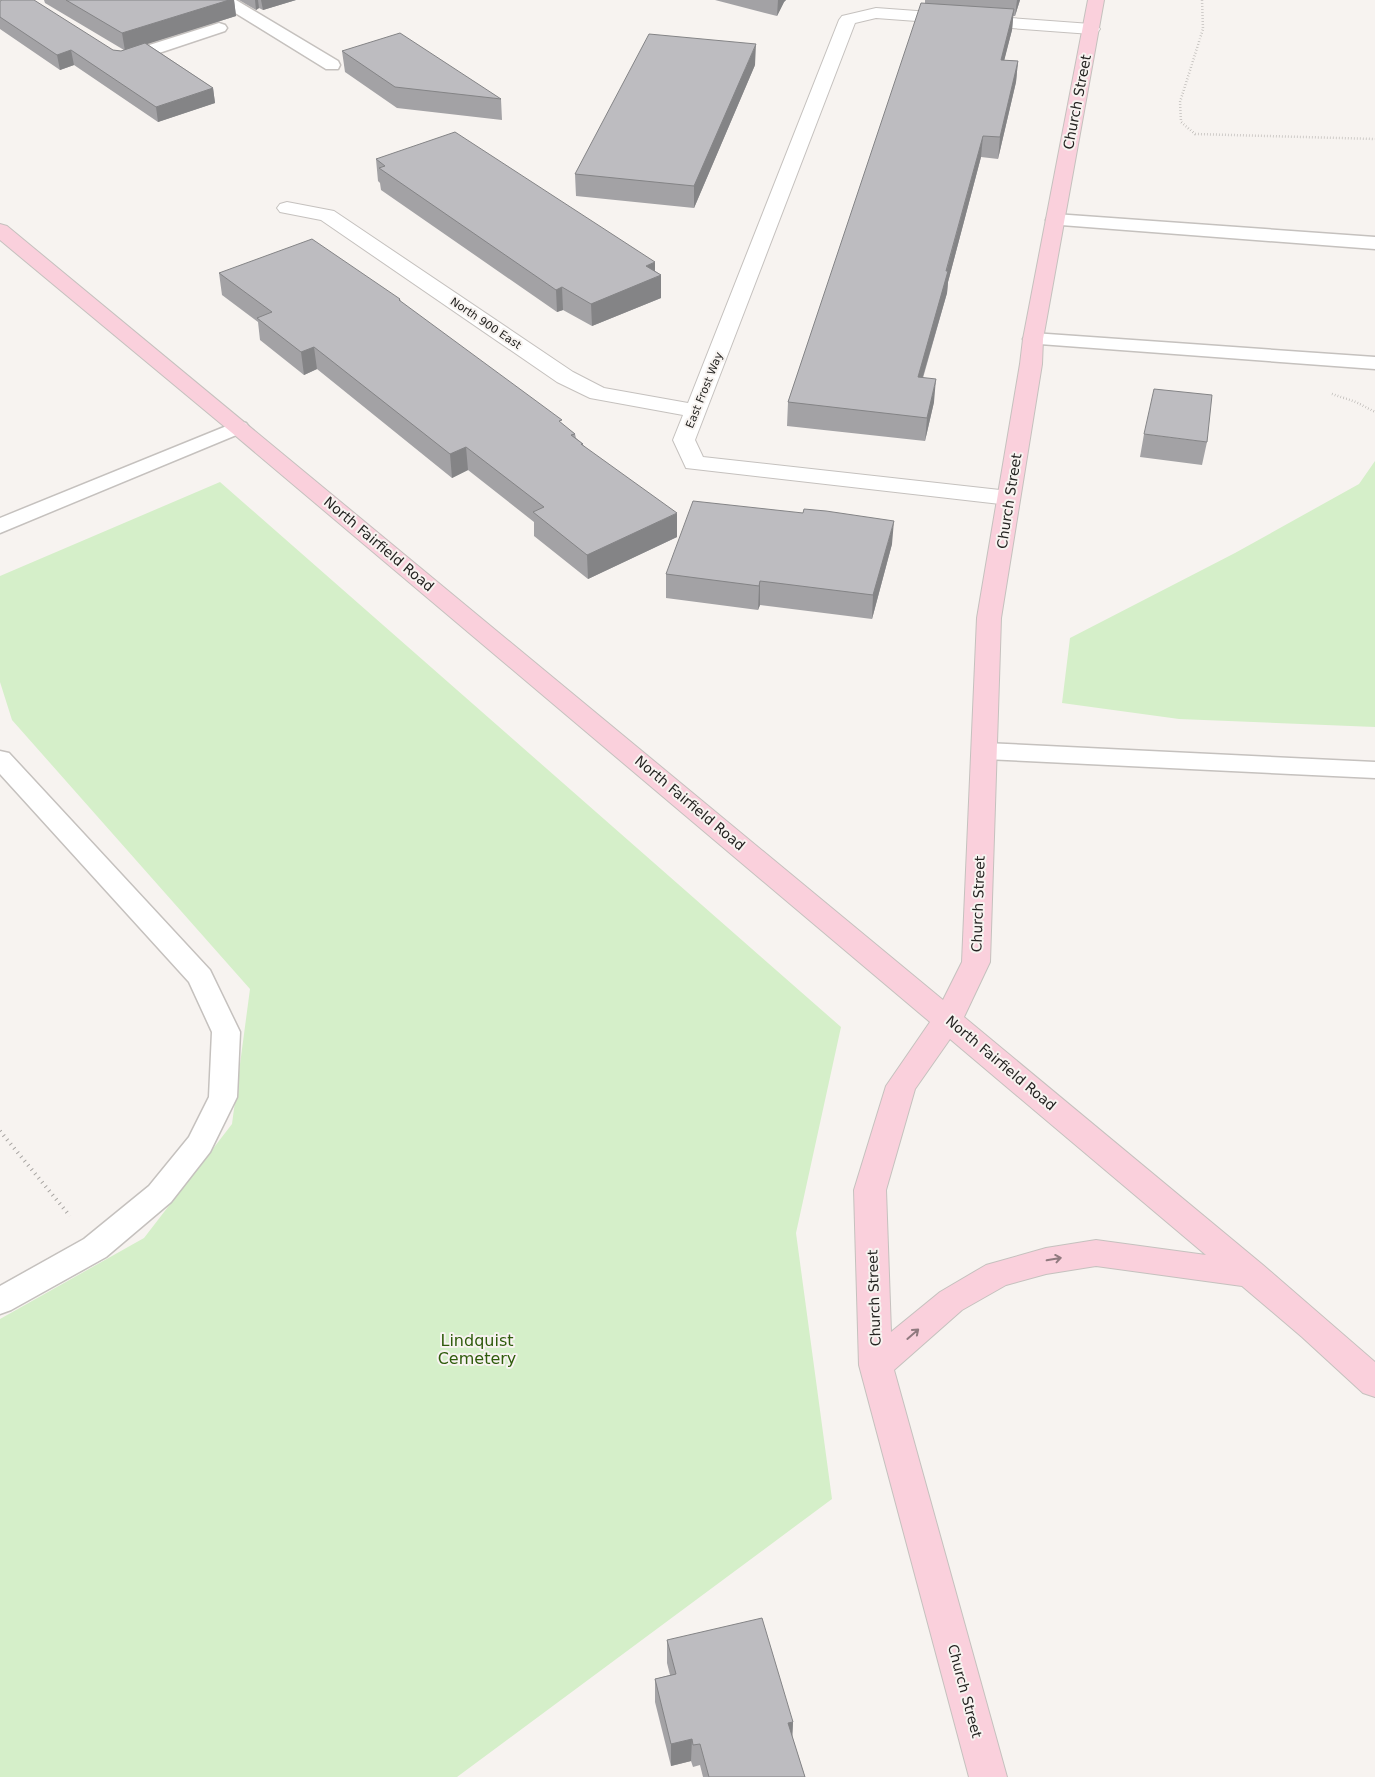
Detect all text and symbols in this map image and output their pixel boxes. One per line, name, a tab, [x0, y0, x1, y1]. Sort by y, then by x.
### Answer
street label: Church Street	[1060, 53, 1094, 151]
street label: North 900 East	[448, 295, 524, 352]
street label: East Frost Way	[683, 350, 726, 430]
street label: Church Street	[994, 452, 1025, 550]
street label: North Fairfield Road	[321, 493, 437, 595]
street label: North Fairfield Road	[632, 752, 748, 854]
street label: Church Street	[968, 855, 988, 953]
street label: North Fairfield Road	[943, 1012, 1059, 1114]
street label: Church Street	[864, 1249, 884, 1347]
one-way arrow	[1046, 1254, 1062, 1264]
one-way arrow	[906, 1328, 919, 1339]
park label: Lindquist Cemetery	[438, 1331, 516, 1368]
street label: Church Street	[945, 1642, 985, 1740]

